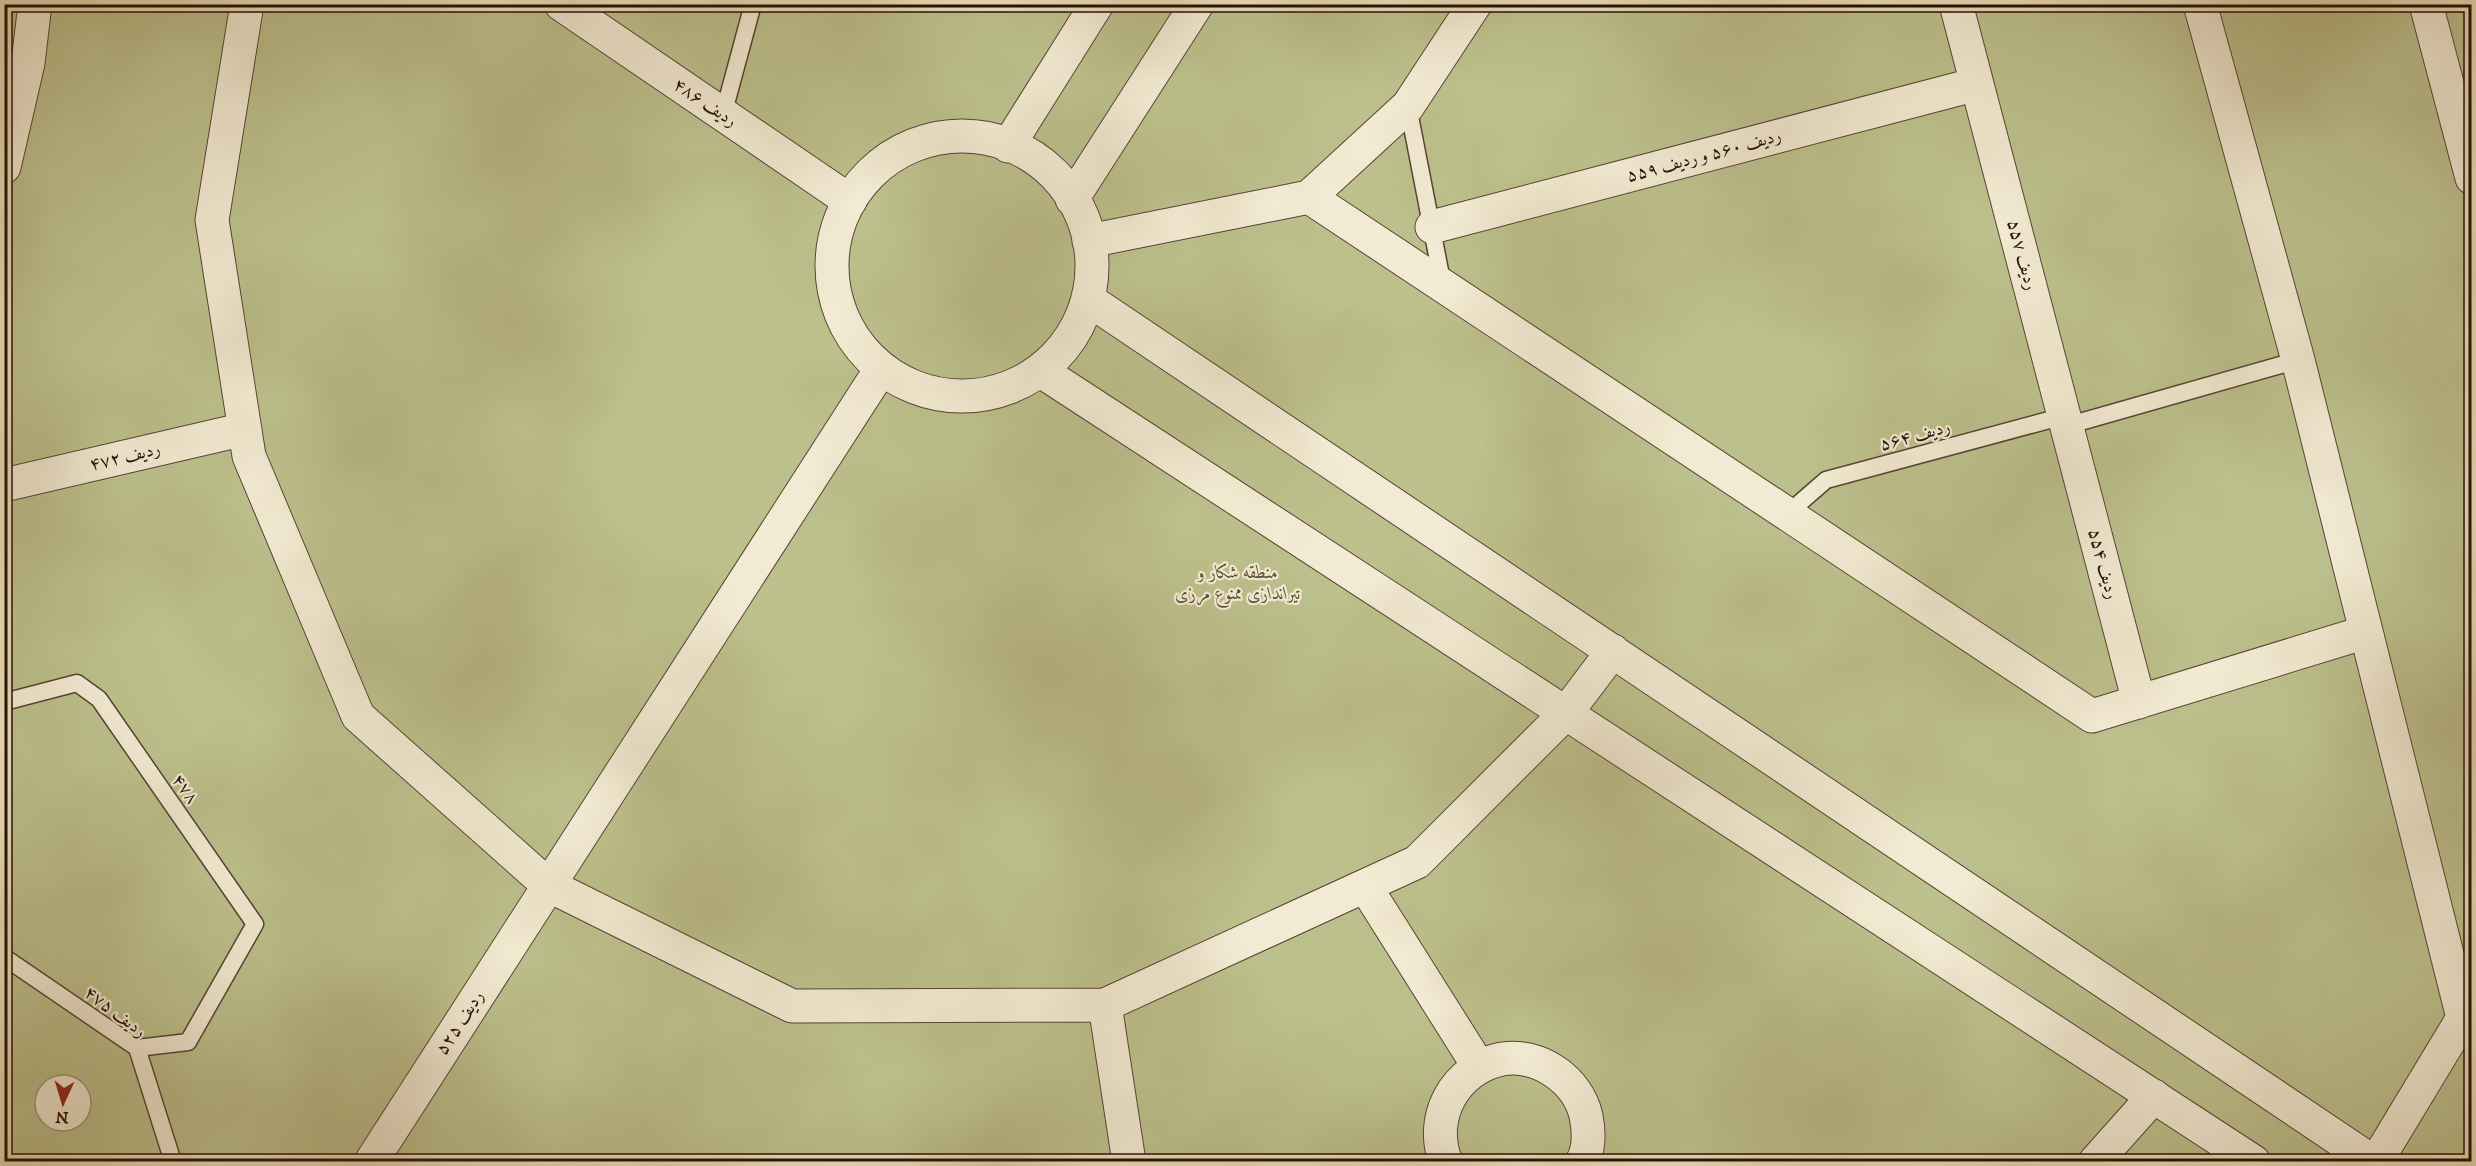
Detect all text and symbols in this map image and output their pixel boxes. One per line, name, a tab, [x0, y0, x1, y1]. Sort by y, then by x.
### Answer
street label: ردیف ۴۸۶	[669, 74, 741, 132]
street label: ردیف ۵۶۰ و ردیف ۵۵۹	[1624, 125, 1784, 187]
street label: ردیف ۵۵۷	[2002, 217, 2042, 293]
street label: ردیف ۵۶۴	[1877, 416, 1953, 456]
street label: ردیف ۴۷۲	[87, 438, 163, 476]
street label: ردیف ۵۵۴	[2083, 526, 2123, 602]
park label: منطقه شکار و تیراندازی ممنوع مرزی	[1175, 562, 1301, 608]
street label: ۴۷۸	[167, 770, 203, 808]
street label: ردیف ۴۷۵	[80, 981, 150, 1043]
street label: ردیف ۵۲۵	[431, 987, 489, 1059]
north arrow	[33, 1073, 93, 1133]
text: N	[55, 1107, 69, 1127]

